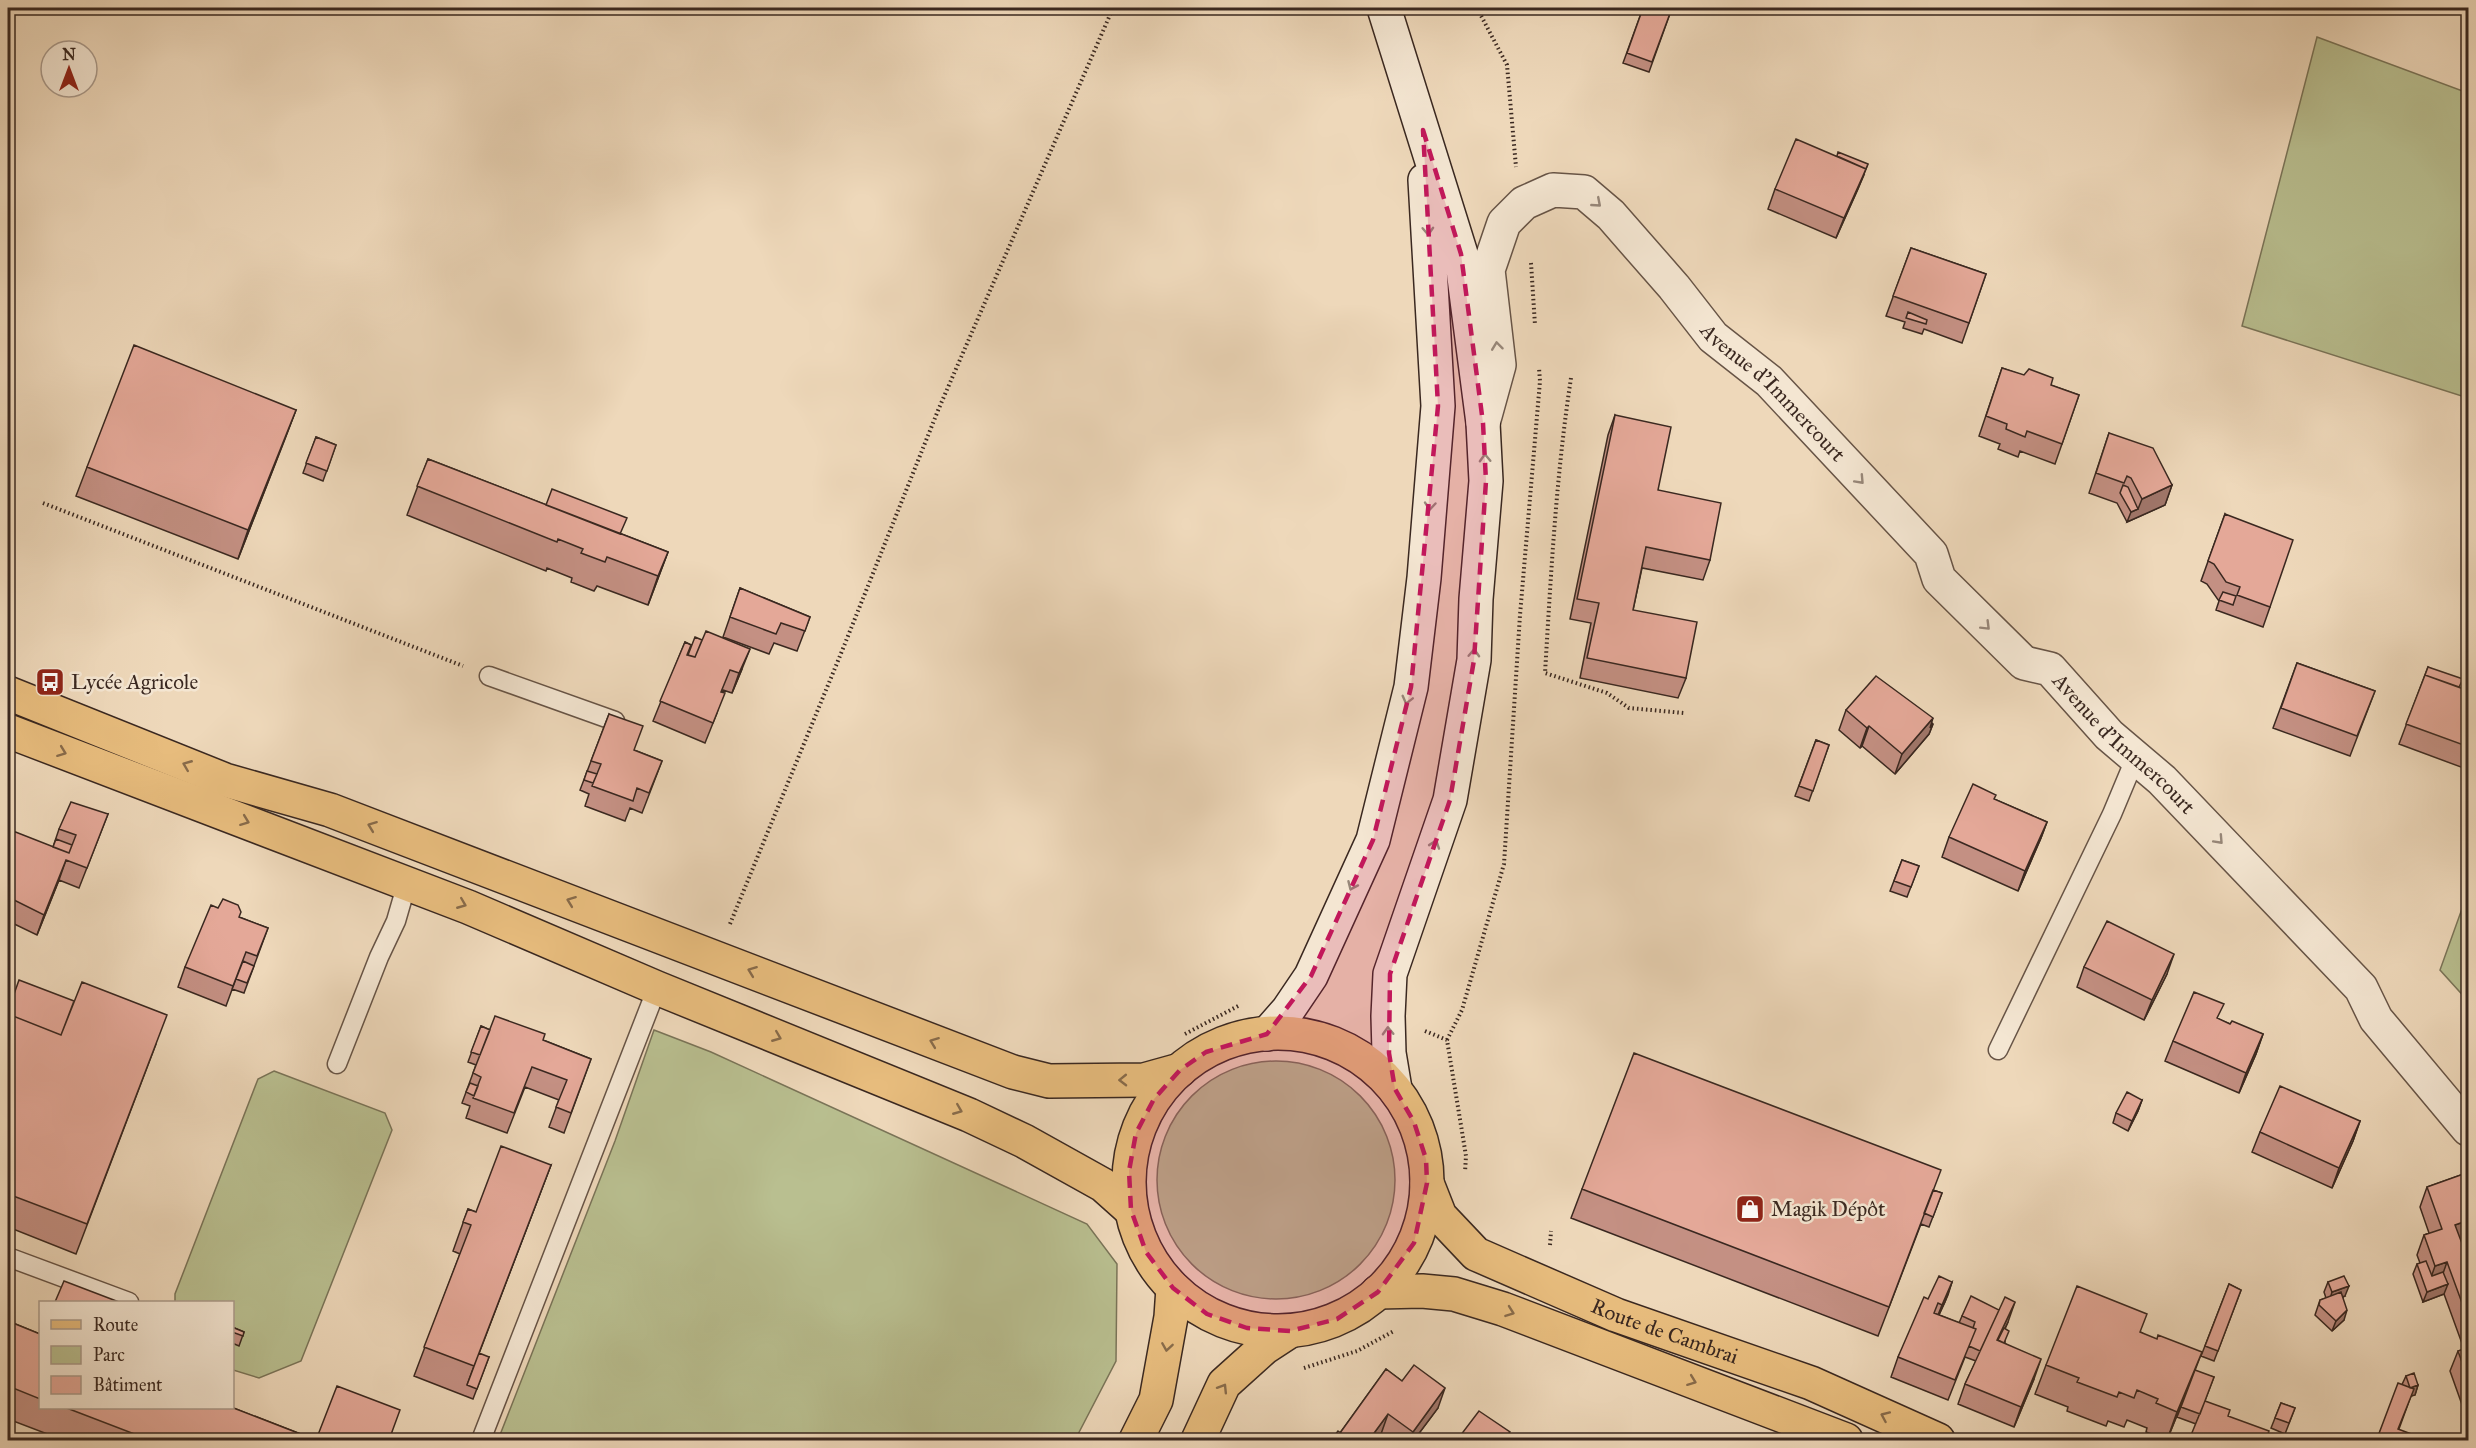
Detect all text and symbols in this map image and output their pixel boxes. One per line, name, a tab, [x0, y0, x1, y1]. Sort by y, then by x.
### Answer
north arrow	[39, 39, 99, 99]
text: N	[62, 45, 76, 64]
one-way arrow	[1590, 196, 1601, 207]
one-way arrow	[1421, 226, 1434, 235]
street label: Avenue d'Immercourt	[1694, 318, 1851, 468]
one-way arrow	[1491, 342, 1504, 351]
one-way arrow	[1478, 454, 1491, 463]
one-way arrow	[1853, 473, 1864, 484]
one-way arrow	[1423, 502, 1436, 511]
one-way arrow	[1979, 618, 1990, 629]
one-way arrow	[1467, 648, 1480, 657]
bus stop icon: Lycée Agricole	[34, 666, 66, 698]
street label: Avenue d'Immercourt	[2046, 667, 2201, 820]
place label: Lycée Agricole	[71, 669, 198, 695]
one-way arrow	[1402, 694, 1415, 704]
one-way arrow	[56, 745, 67, 757]
one-way arrow	[182, 760, 193, 772]
one-way arrow	[238, 814, 249, 826]
one-way arrow	[367, 820, 378, 833]
one-way arrow	[2212, 833, 2223, 844]
one-way arrow	[1427, 839, 1440, 849]
one-way arrow	[1348, 880, 1360, 891]
one-way arrow	[566, 896, 577, 908]
one-way arrow	[455, 897, 466, 909]
one-way arrow	[748, 966, 759, 978]
one-way arrow	[1382, 1027, 1395, 1036]
one-way arrow	[771, 1030, 782, 1042]
one-way arrow	[929, 1037, 940, 1049]
one-way arrow	[1118, 1074, 1127, 1086]
one-way arrow	[951, 1103, 962, 1115]
shop icon: Magik Dépôt	[1734, 1193, 1766, 1225]
place label: Magik Dépôt	[1771, 1196, 1886, 1222]
street label: Route de Cambrai	[1587, 1293, 1742, 1370]
legend	[39, 1301, 234, 1409]
one-way arrow	[1504, 1304, 1515, 1317]
text: Route	[93, 1314, 138, 1336]
one-way arrow	[1161, 1342, 1173, 1351]
text: Parc	[93, 1344, 125, 1366]
text: Bâtiment	[93, 1374, 163, 1396]
one-way arrow	[1686, 1374, 1697, 1386]
one-way arrow	[1216, 1384, 1227, 1395]
one-way arrow	[1880, 1412, 1891, 1424]

